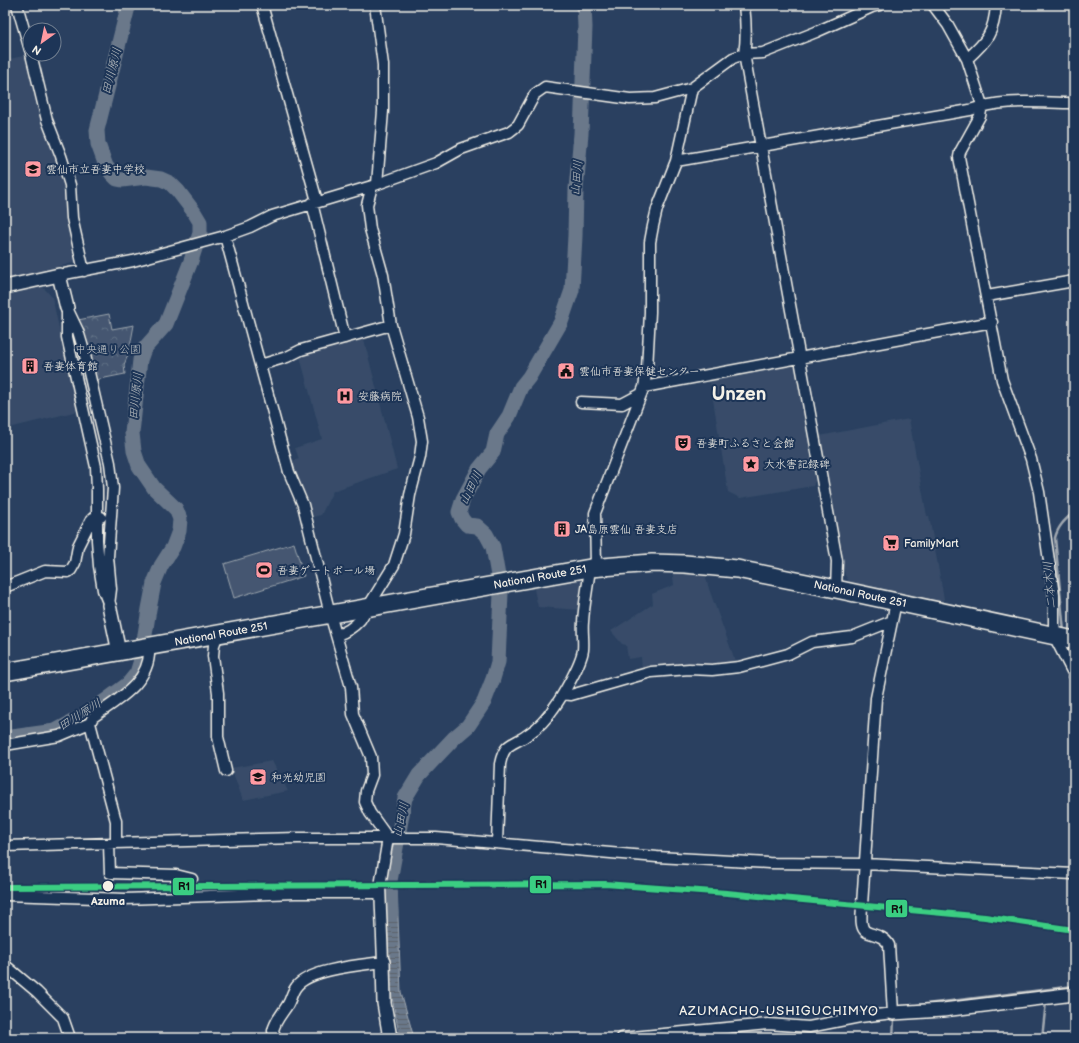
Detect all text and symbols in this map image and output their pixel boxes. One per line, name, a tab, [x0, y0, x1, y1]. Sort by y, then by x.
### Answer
north arrow	[22, 22, 62, 62]
text: N	[30, 42, 44, 58]
water label: 田川原川	[99, 46, 125, 96]
school or university icon: 雲仙市立吾妻中学校	[23, 159, 43, 179]
water label: 山田川	[568, 159, 586, 197]
place label: 雲仙市立吾妻中学校	[46, 163, 145, 176]
park label: 中央通り公園	[75, 343, 141, 356]
building icon: 吾妻体育館	[20, 356, 40, 376]
place label: 吾妻体育館	[43, 360, 98, 373]
public building icon: 雲仙市吾妻保健センター	[556, 361, 576, 381]
place label: 雲仙市吾妻保健センター	[579, 365, 700, 378]
water label: 田川原川	[126, 371, 146, 421]
district label: Unzen	[712, 383, 766, 406]
hospital icon: 安藤病院	[335, 386, 355, 406]
place label: 安藤病院	[358, 390, 402, 403]
theatre icon: 吾妻町ふるさと会館	[673, 433, 693, 453]
place label: 吾妻町ふるさと会館	[696, 437, 795, 450]
place icon: 大水害記録碑	[741, 454, 761, 474]
place label: 大水害記録碑	[764, 458, 830, 471]
water label: 山田川	[456, 469, 486, 507]
building icon: JA島原雲仙 吾妻支店	[552, 519, 572, 539]
place label: JA島原雲仙 吾妻支店	[575, 523, 678, 536]
supermarket icon: FamilyMart	[881, 533, 901, 553]
place label: FamilyMart	[904, 537, 959, 550]
sports icon: 吾妻ゲートボール場	[254, 560, 274, 580]
water label: 二本木川	[1040, 560, 1060, 610]
street label: National Route 251	[492, 562, 588, 592]
place label: 吾妻ゲートボール場	[277, 564, 375, 577]
street label: National Route 251	[813, 578, 907, 610]
street label: National Route 251	[173, 619, 269, 649]
water label: 田川原川	[56, 696, 104, 734]
school or university icon: 和光幼児園	[248, 767, 268, 787]
place label: 和光幼児園	[271, 771, 326, 784]
water label: 山田川	[390, 801, 412, 839]
line badge: R1	[529, 875, 552, 894]
line badge: R1	[172, 877, 195, 896]
text: R1	[535, 878, 547, 891]
marker: Azuma	[101, 879, 115, 893]
text: R1	[178, 880, 190, 893]
place label: Azuma	[90, 895, 125, 908]
line badge: R1	[885, 899, 908, 918]
text: R1	[891, 903, 903, 916]
district label: AZUMACHO-USHIGUCHIMYO	[679, 1003, 879, 1019]

